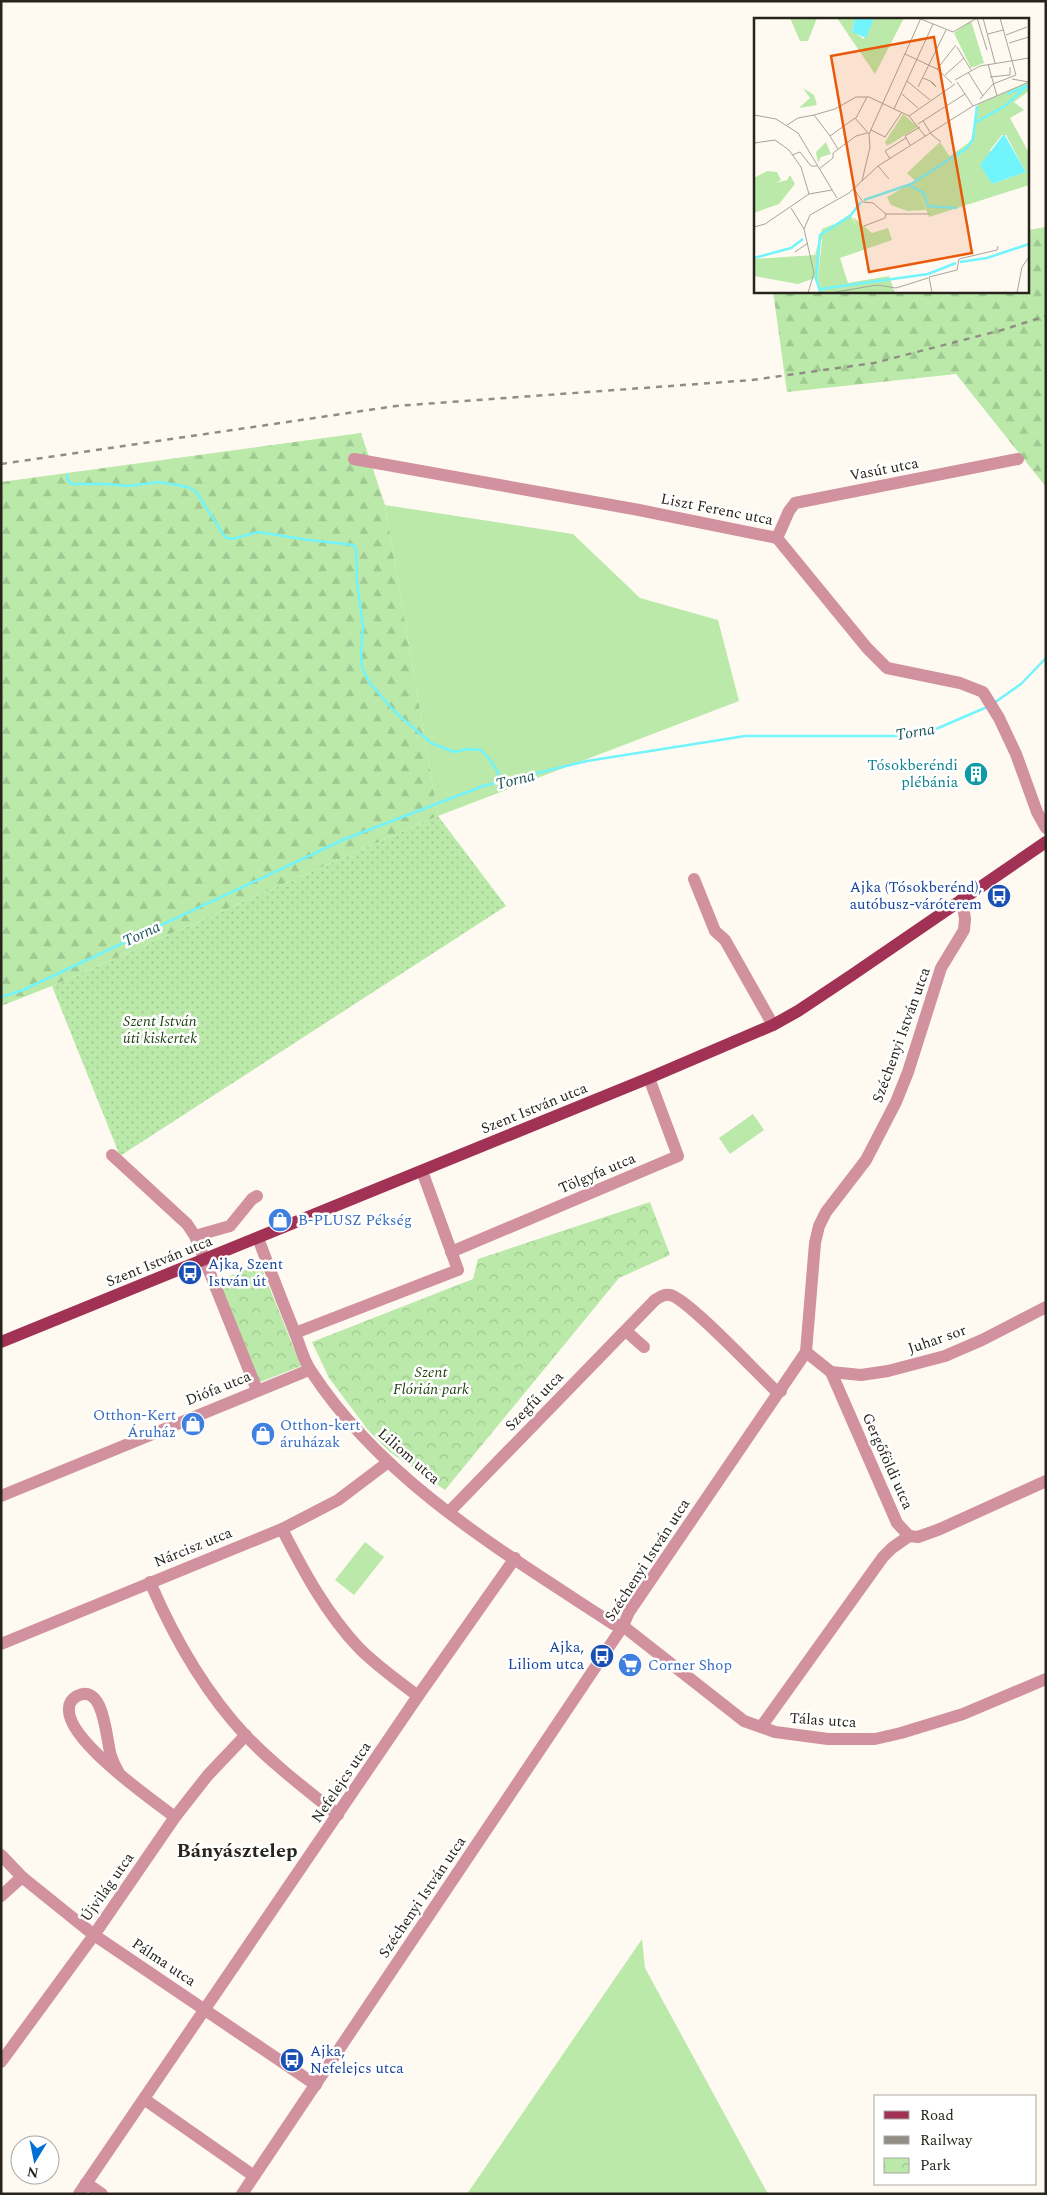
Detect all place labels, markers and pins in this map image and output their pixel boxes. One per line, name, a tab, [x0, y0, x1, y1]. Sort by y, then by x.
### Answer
place label: Tósokberéndi plébánia	[867, 754, 959, 794]
building icon: Tósokberéndi plébánia	[963, 761, 989, 787]
place label: Ajka (Tósokberénd), autóbusz-váróterem	[850, 876, 982, 916]
bus stop icon: Ajka (Tósokberénd), autóbusz-váróterem	[986, 883, 1012, 909]
shop icon: B-PLUSZ Pékség	[267, 1207, 293, 1233]
place label: B-PLUSZ Pékség	[298, 1209, 412, 1232]
place label: Ajka, Szent István út	[208, 1253, 283, 1293]
bus stop icon: Ajka, Szent István út	[177, 1260, 203, 1286]
place label: Otthon-Kert Áruház	[93, 1404, 176, 1444]
shop icon: Otthon-Kert Áruház	[180, 1411, 206, 1437]
place label: Otthon-kert áruházak	[280, 1414, 361, 1454]
shop icon: Otthon-kert áruházak	[250, 1421, 276, 1447]
place label: Ajka, Liliom utca	[508, 1636, 585, 1676]
bus stop icon: Ajka, Liliom utca	[589, 1643, 615, 1669]
supermarket icon: Corner Shop	[617, 1652, 643, 1678]
place label: Corner Shop	[648, 1654, 732, 1677]
place label: Ajka, Nefelejcs utca	[310, 2040, 404, 2080]
bus stop icon: Ajka, Nefelejcs utca	[279, 2047, 305, 2073]

